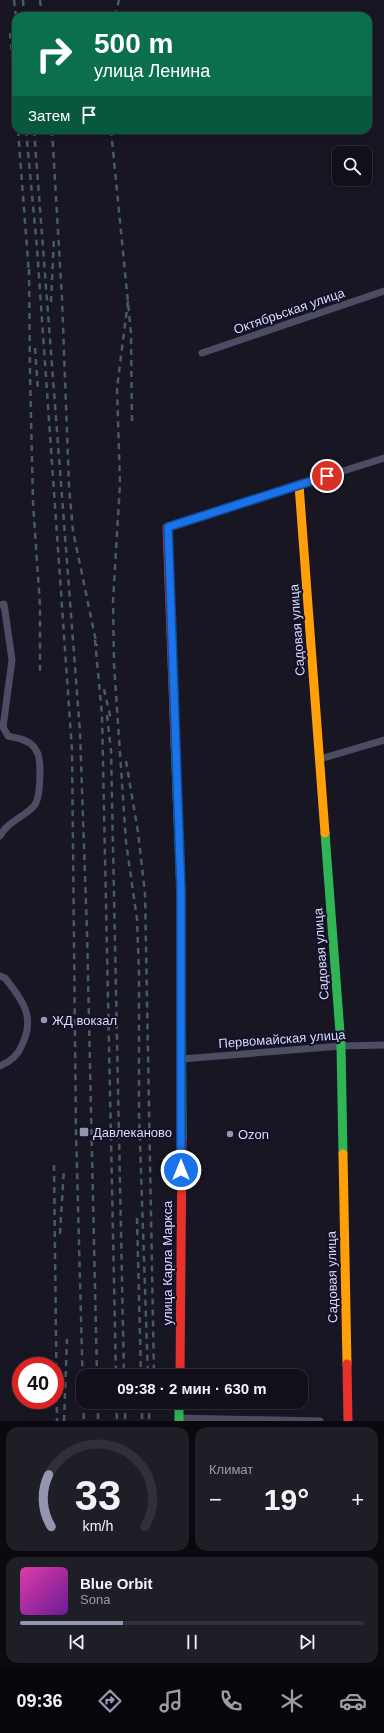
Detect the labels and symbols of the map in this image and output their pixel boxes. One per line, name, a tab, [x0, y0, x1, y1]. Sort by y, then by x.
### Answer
street label: Октябрьская улица	[231, 285, 347, 337]
pin	[310, 459, 344, 493]
street label: Садовая улица	[286, 583, 308, 676]
street label: Садовая улица	[310, 907, 332, 1000]
place label: ЖД вокзал	[52, 1013, 117, 1028]
marker: ЖД вокзал	[39, 1015, 49, 1025]
street label: Первомайская улица	[218, 1027, 347, 1051]
place label: Давлеканово	[93, 1125, 172, 1140]
marker: Давлеканово	[78, 1126, 90, 1138]
place label: Ozon	[238, 1127, 269, 1142]
marker: Ozon	[225, 1129, 235, 1139]
position arrow	[160, 1149, 202, 1191]
street label: улица Карла Маркса	[160, 1200, 175, 1325]
street label: Садовая улица	[324, 1230, 340, 1323]
speed limit sign: 40	[12, 1357, 64, 1409]

